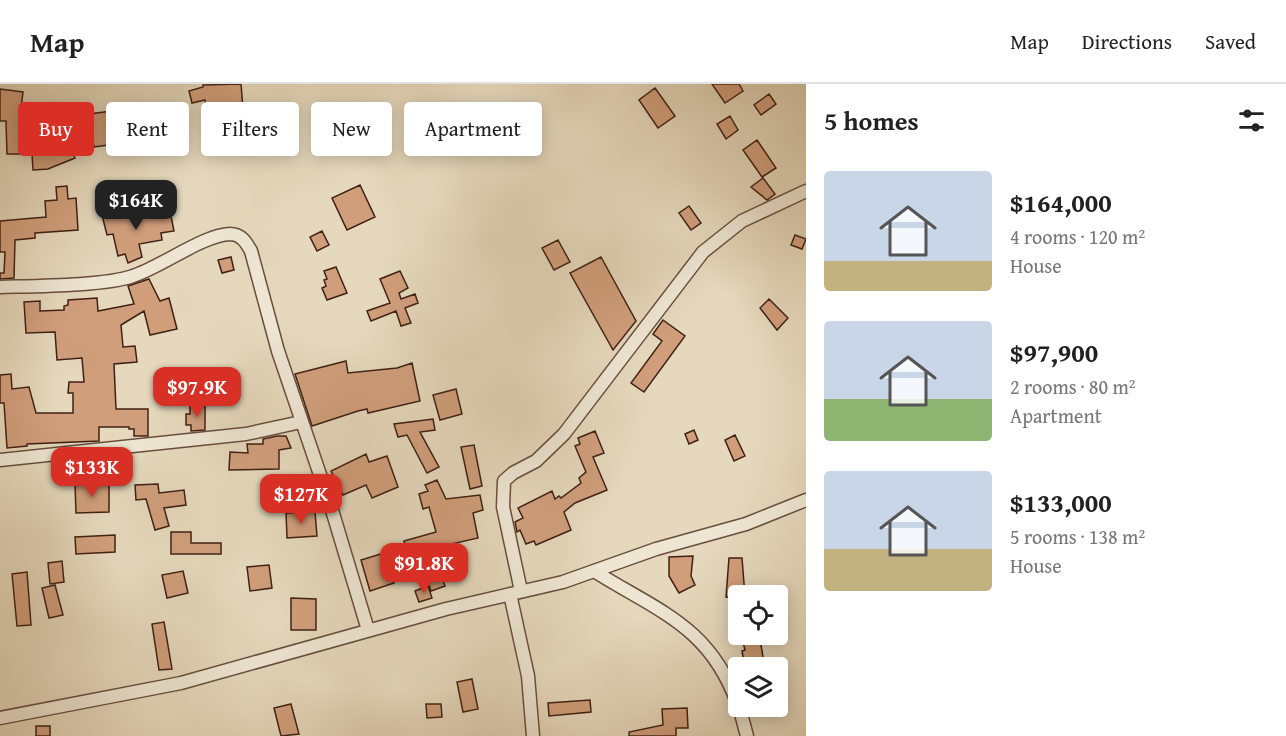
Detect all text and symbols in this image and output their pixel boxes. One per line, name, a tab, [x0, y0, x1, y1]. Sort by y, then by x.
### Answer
text: Map	[30, 21, 84, 62]
text: Map	[1010, 26, 1049, 57]
text: Directions	[1082, 26, 1172, 57]
text: Saved	[1205, 26, 1256, 57]
text: 5 homes	[824, 101, 919, 140]
chip: Buy	[18, 102, 94, 156]
chip: Rent	[106, 102, 189, 156]
chip: Filters	[201, 102, 299, 156]
chip: New	[311, 102, 392, 156]
chip: Apartment	[404, 102, 542, 156]
icon: filters	[1235, 104, 1268, 137]
pin: $164K	[94, 180, 178, 231]
text: $164,000	[1010, 183, 1112, 222]
text: $164K	[109, 185, 163, 214]
icon: home	[872, 195, 944, 267]
text: 4 rooms · 120 m²	[1010, 222, 1145, 251]
text: House	[1010, 251, 1062, 280]
text: $97,900	[1010, 333, 1098, 372]
icon: home	[872, 345, 944, 417]
pin: $97.9K	[148, 367, 246, 418]
text: $97.9K	[167, 372, 227, 401]
text: 2 rooms · 80 m²	[1010, 372, 1136, 401]
text: Apartment	[1010, 401, 1102, 430]
pin: $133K	[50, 447, 134, 498]
text: $133K	[65, 452, 119, 481]
pin: $127K	[259, 474, 343, 525]
text: $127K	[274, 479, 328, 508]
text: $133,000	[1010, 483, 1112, 522]
icon: home	[872, 495, 944, 567]
text: 5 rooms · 138 m²	[1010, 522, 1145, 551]
pin: $91.8K	[375, 543, 473, 594]
text: $91.8K	[394, 548, 454, 577]
text: House	[1010, 551, 1062, 580]
map controls	[728, 585, 788, 717]
button: locate	[728, 585, 788, 645]
button: layers	[728, 657, 788, 717]

